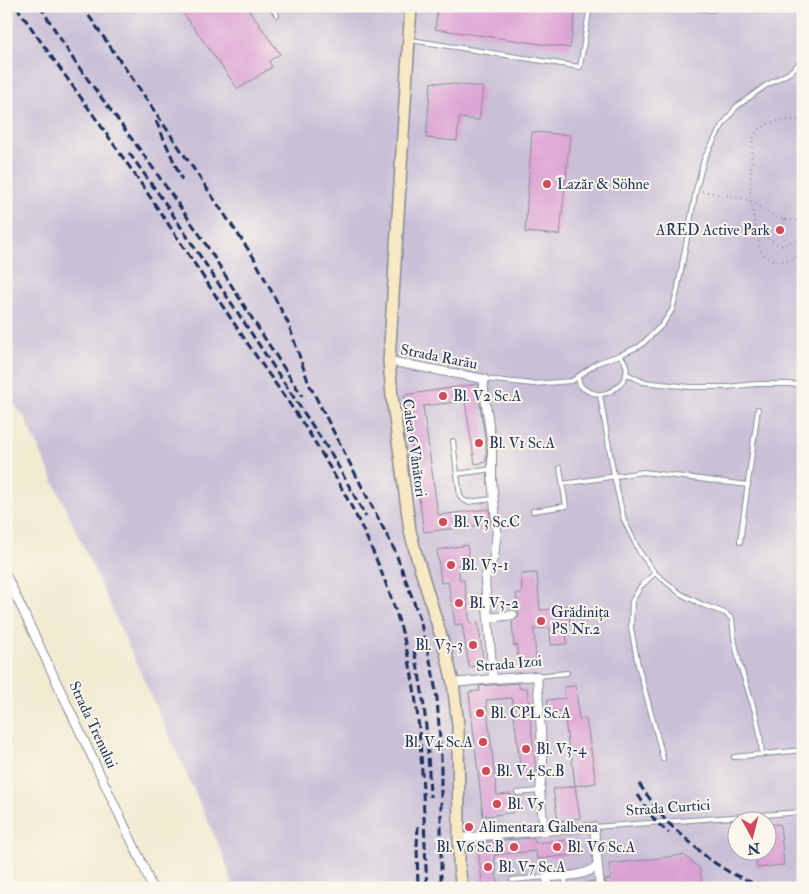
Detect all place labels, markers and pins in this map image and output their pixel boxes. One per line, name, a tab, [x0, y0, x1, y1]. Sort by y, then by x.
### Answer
place label: Lazăr & Söhne	[557, 175, 649, 194]
marker: Lazăr & Söhne	[541, 178, 553, 190]
place label: ARED Active Park	[655, 221, 770, 240]
marker: ARED Active Park	[774, 224, 786, 236]
place label: Bl. V2 Sc.A	[453, 387, 522, 406]
marker: Bl. V2 Sc.A	[437, 390, 449, 402]
place label: Bl. V1 Sc.A	[489, 434, 555, 453]
marker: Bl. V1 Sc.A	[473, 437, 485, 449]
place label: Bl. V3 Sc.C	[453, 513, 520, 532]
marker: Bl. V3 Sc.C	[437, 516, 449, 528]
place label: Bl. V3-1	[461, 556, 509, 575]
marker: Bl. V3-1	[445, 559, 457, 571]
place label: Bl. V3-2	[469, 594, 519, 613]
marker: Bl. V3-2	[453, 597, 465, 609]
place label: Grădinița PS Nr.2	[551, 603, 610, 639]
marker: Grădinița PS Nr.2	[535, 615, 547, 627]
place label: Bl. V3-3	[415, 636, 463, 655]
marker: Bl. V3-3	[467, 639, 479, 651]
place label: Bl. CPL Sc.A	[490, 704, 571, 723]
marker: Bl. CPL Sc.A	[474, 707, 486, 719]
place label: Bl. V4 Sc.A	[404, 733, 473, 752]
marker: Bl. V4 Sc.A	[477, 736, 489, 748]
place label: Bl. V3-4	[536, 740, 587, 759]
marker: Bl. V3-4	[520, 743, 532, 755]
place label: Bl. V4 Sc.B	[496, 762, 565, 781]
marker: Bl. V4 Sc.B	[480, 765, 492, 777]
place label: Bl. V5	[507, 795, 544, 814]
marker: Bl. V5	[491, 798, 503, 810]
place label: Alimentara Galbena	[478, 818, 599, 837]
marker: Alimentara Galbena	[463, 821, 475, 833]
place label: Bl. V6 Sc.B	[436, 838, 504, 857]
place label: Bl. V6 Sc.A	[567, 838, 636, 857]
marker: Bl. V6 Sc.B	[508, 841, 520, 853]
marker: Bl. V6 Sc.A	[551, 841, 563, 853]
place label: Bl. V7 Sc.A	[498, 858, 566, 877]
marker: Bl. V7 Sc.A	[482, 861, 494, 873]

